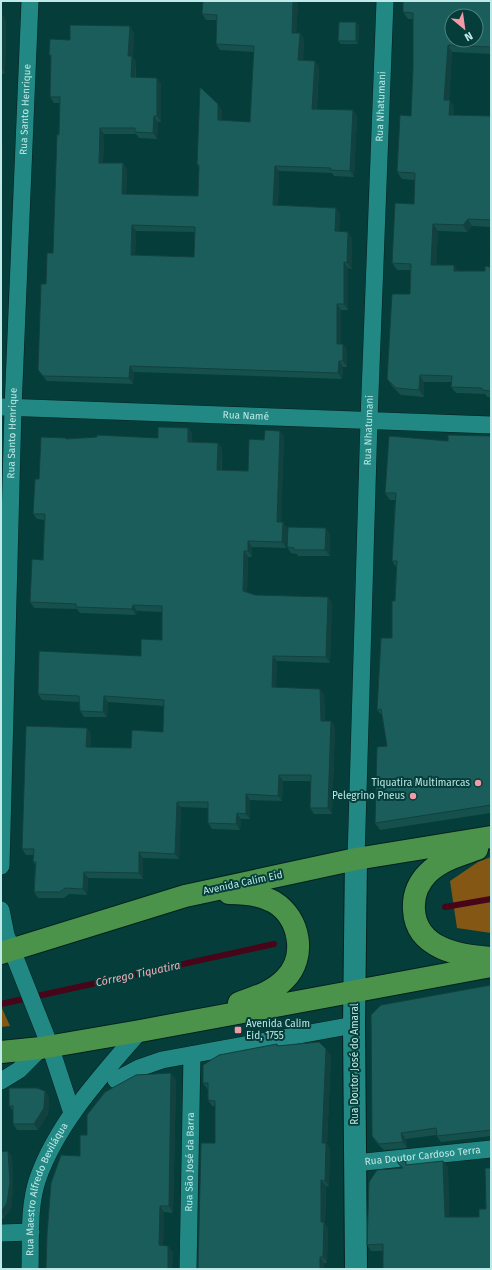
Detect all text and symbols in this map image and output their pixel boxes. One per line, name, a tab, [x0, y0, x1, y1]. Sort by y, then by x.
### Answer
north arrow	[444, 8, 484, 48]
text: N	[462, 29, 475, 44]
street label: Rua Santo Henrique	[18, 64, 33, 155]
street label: Rua Nhatumani	[374, 71, 388, 142]
street label: Rua Santo Henrique	[5, 387, 20, 479]
street label: Rua Nhatumani	[362, 395, 376, 466]
street label: Rua Namé	[222, 409, 269, 423]
place label: Tiquatira Multimarcas	[372, 777, 470, 789]
marker: Tiquatira Multimarcas	[473, 778, 483, 788]
place label: Pelegrino Pneus	[332, 790, 405, 802]
marker: Pelegrino Pneus	[408, 791, 418, 801]
street label: Avenida Calim Eid	[202, 869, 284, 897]
water label: Córrego Tiquatira	[94, 959, 182, 989]
street label: Rua Doutor José do Amaral	[349, 1003, 361, 1125]
place label: Avenida Calim Eid, 1755	[246, 1018, 310, 1042]
marker: Avenida Calim Eid, 1755	[233, 1025, 243, 1035]
street label: Rua São José da Barra	[183, 1112, 197, 1212]
street label: Rua Maestro Alfredo Beviláqua	[24, 1121, 71, 1256]
street label: Rua Doutor Cardoso Terra	[364, 1144, 481, 1168]

